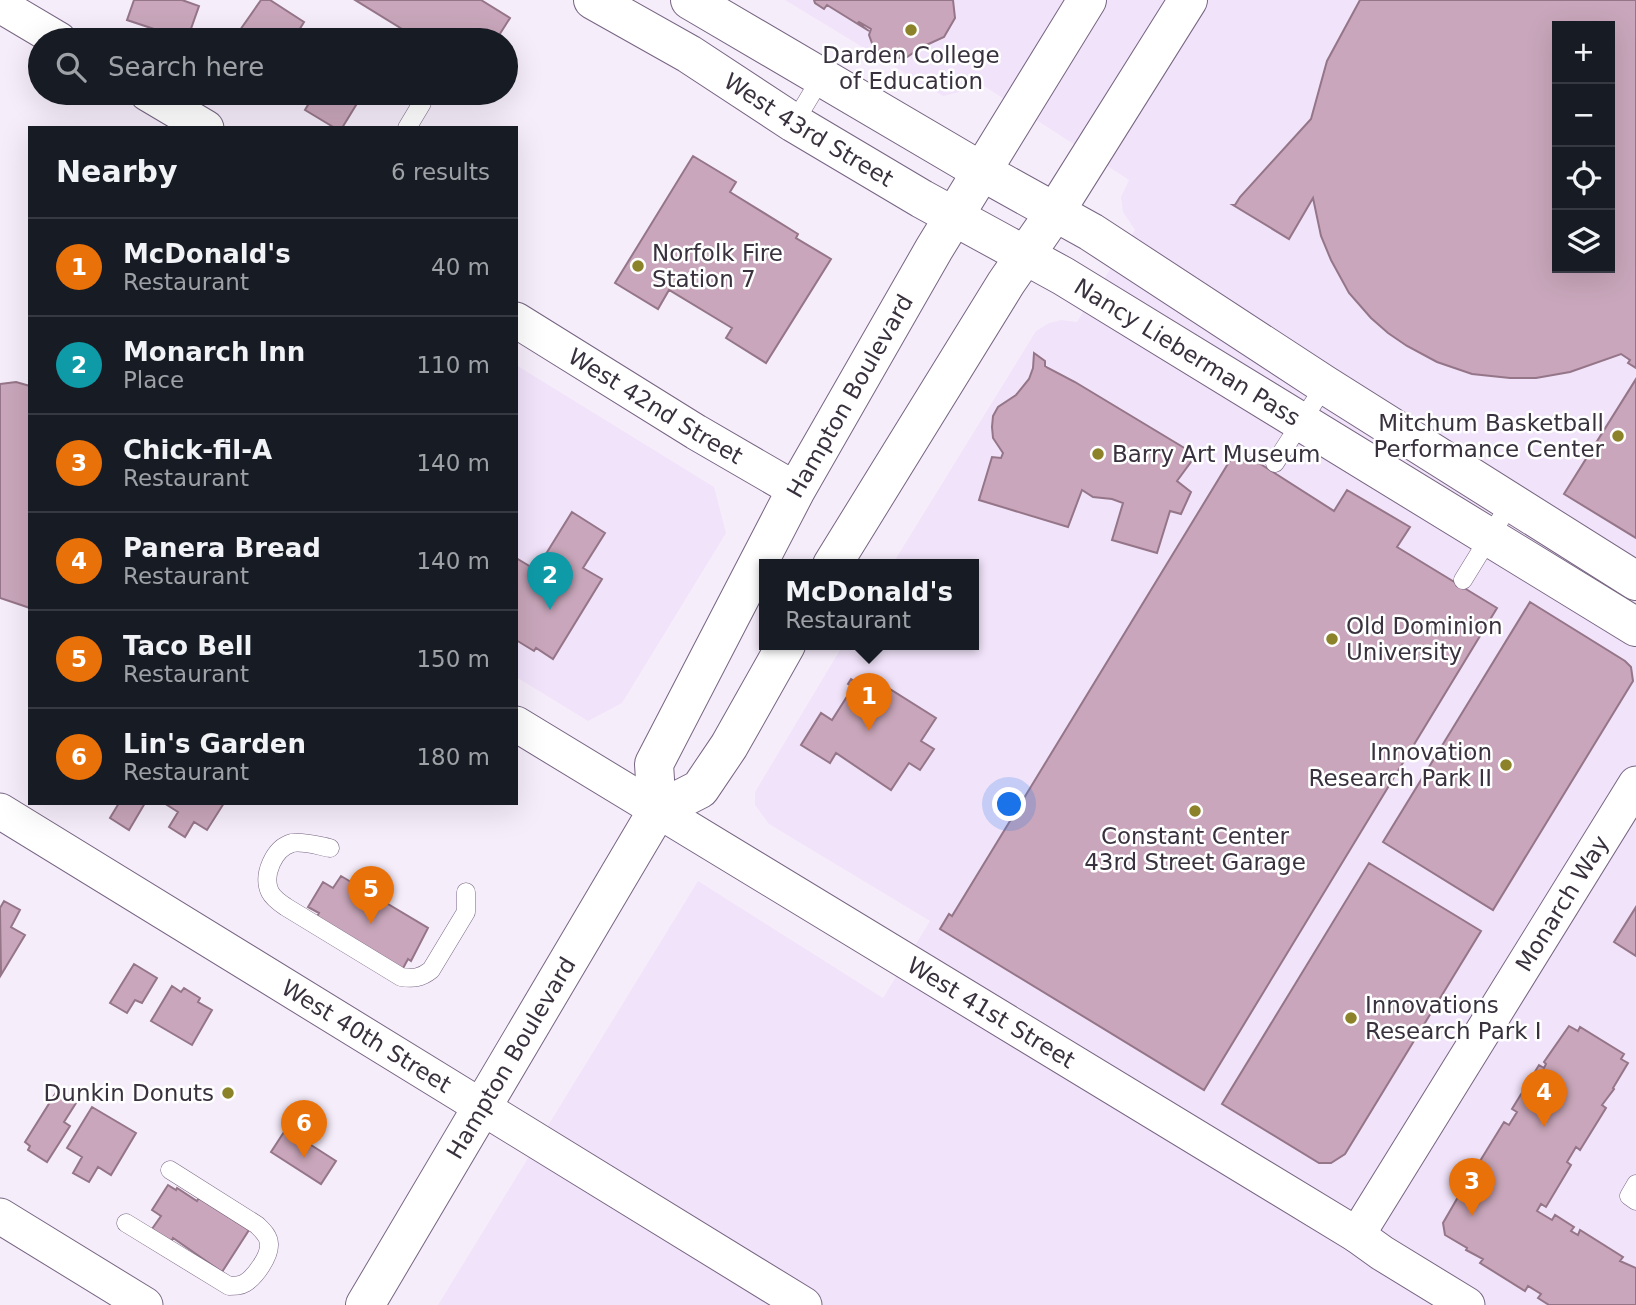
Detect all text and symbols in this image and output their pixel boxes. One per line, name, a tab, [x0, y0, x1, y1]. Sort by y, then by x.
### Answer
map controls	[1552, 21, 1615, 273]
button: +	[1552, 21, 1615, 84]
marker: Darden College of Education	[903, 22, 919, 38]
search box	[28, 28, 518, 105]
place label: Darden College of Education	[822, 42, 1000, 94]
icon: search	[52, 48, 90, 86]
text: Search here	[108, 52, 264, 82]
street label: West 43rd Street	[719, 68, 898, 192]
button: −	[1552, 84, 1615, 147]
button: locate	[1552, 147, 1615, 210]
text: Nearby	[56, 154, 178, 189]
text: 6 results	[391, 159, 490, 185]
button: layers	[1552, 210, 1615, 273]
text: McDonald's	[123, 239, 291, 269]
place label: Norfolk Fire Station 7	[652, 240, 783, 292]
text: 1	[71, 254, 87, 280]
text: 40 m	[431, 254, 490, 280]
marker: Norfolk Fire Station 7	[630, 258, 646, 274]
text: Restaurant	[123, 269, 249, 295]
street label: Nancy Lieberman Pass	[1070, 273, 1305, 431]
street label: Hampton Boulevard	[781, 290, 918, 502]
text: Monarch Inn	[123, 337, 305, 367]
street label: West 42nd Street	[564, 343, 747, 469]
text: 2	[71, 352, 87, 378]
text: 110 m	[416, 352, 490, 378]
text: Place	[123, 367, 184, 393]
place label: Mitchum Basketball Performance Center	[1374, 410, 1605, 462]
marker: Mitchum Basketball Performance Center	[1610, 428, 1626, 444]
text: Chick-fil-A	[123, 435, 272, 465]
place label: Barry Art Museum	[1112, 441, 1320, 467]
marker: Barry Art Museum	[1090, 446, 1106, 462]
text: 3	[71, 450, 87, 476]
text: 140 m	[416, 450, 490, 476]
text: Restaurant	[123, 465, 249, 491]
text: Panera Bread	[123, 533, 321, 563]
text: 4	[71, 548, 87, 574]
text: 140 m	[416, 548, 490, 574]
pin: 2	[527, 552, 573, 610]
popup	[759, 559, 979, 650]
text: Restaurant	[123, 563, 249, 589]
text: McDonald's	[785, 577, 953, 607]
text: Restaurant	[785, 607, 911, 633]
place label: Old Dominion University	[1346, 613, 1503, 665]
text: Taco Bell	[123, 631, 253, 661]
marker: Old Dominion University	[1324, 631, 1340, 647]
text: 5	[71, 646, 87, 672]
text: 150 m	[416, 646, 490, 672]
text: Restaurant	[123, 661, 249, 687]
pin: 1	[846, 673, 892, 731]
text: Lin's Garden	[123, 729, 306, 759]
place label: Innovation Research Park II	[1309, 739, 1492, 791]
text: 6	[71, 744, 87, 770]
text: 180 m	[416, 744, 490, 770]
marker: Innovation Research Park II	[1498, 757, 1514, 773]
text: Restaurant	[123, 759, 249, 785]
your location	[992, 787, 1026, 821]
marker: Constant Center 43rd Street Garage	[1187, 803, 1203, 819]
place label: Constant Center 43rd Street Garage	[1084, 823, 1306, 875]
street label: Monarch Way	[1510, 831, 1614, 976]
pin: 5	[348, 866, 394, 924]
street label: Hampton Boulevard	[441, 952, 581, 1163]
street label: West 41st Street	[903, 952, 1080, 1074]
street label: West 40th Street	[277, 974, 456, 1098]
place label: Innovations Research Park I	[1365, 992, 1542, 1044]
marker: Innovations Research Park I	[1343, 1010, 1359, 1026]
pin: 4	[1521, 1069, 1567, 1127]
place label: Dunkin Donuts	[44, 1080, 214, 1106]
marker: Dunkin Donuts	[220, 1085, 236, 1101]
pin: 6	[281, 1100, 327, 1158]
pin: 3	[1449, 1158, 1495, 1216]

